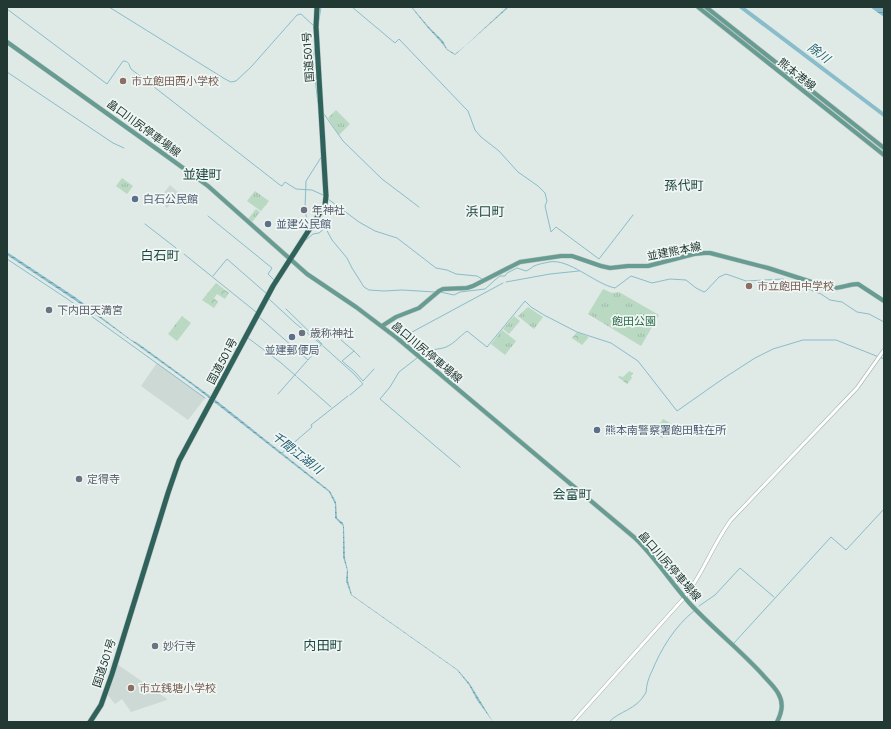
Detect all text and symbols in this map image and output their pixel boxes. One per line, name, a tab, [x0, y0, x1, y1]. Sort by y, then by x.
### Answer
street label: 国道501号	[298, 31, 318, 83]
water label: 除川	[804, 39, 836, 69]
street label: 熊本港線	[775, 54, 819, 94]
place label: 市立飽田西小学校	[131, 73, 219, 89]
marker: 市立飽田西小学校	[118, 76, 128, 86]
street label: 畠口川尻停車場線	[104, 96, 184, 160]
district label: 並建町	[182, 165, 222, 184]
district label: 孫代町	[664, 176, 704, 195]
place label: 白石公民館	[143, 191, 198, 207]
marker: 白石公民館	[130, 194, 140, 204]
place label: 年神社	[312, 202, 345, 218]
district label: 浜口町	[465, 202, 505, 221]
marker: 年神社	[299, 205, 309, 215]
place label: 並建公民館	[276, 216, 331, 232]
marker: 並建公民館	[263, 219, 273, 229]
street label: 並建熊本線	[645, 238, 703, 264]
district label: 白石町	[140, 246, 180, 265]
place label: 市立飽田中学校	[757, 278, 834, 294]
marker: 市立飽田中学校	[744, 281, 754, 291]
place label: 下内田天満宮	[57, 302, 123, 318]
marker: 下内田天満宮	[44, 305, 54, 315]
park label: 飽田公園	[612, 313, 656, 329]
street label: 畠口川尻停車場線	[388, 318, 466, 386]
place label: 歳称神社	[310, 325, 354, 341]
marker: 歳称神社	[297, 328, 307, 338]
marker: 並建郵便局	[287, 332, 297, 342]
street label: 国道501号	[203, 335, 241, 387]
place label: 並建郵便局	[265, 342, 320, 358]
place label: 熊本南警察署飽田駐在所	[605, 422, 727, 438]
marker: 熊本南警察署飽田駐在所	[592, 425, 602, 435]
water label: 千間江湖川	[268, 427, 328, 480]
place label: 定得寺	[87, 471, 120, 487]
marker: 定得寺	[74, 474, 84, 484]
district label: 会富町	[552, 485, 592, 504]
street label: 畠口川尻停車場線	[635, 528, 705, 604]
street label: 国道501号	[89, 636, 119, 690]
district label: 内田町	[303, 636, 343, 655]
place label: 妙行寺	[163, 638, 196, 654]
marker: 妙行寺	[150, 641, 160, 651]
place label: 市立銭塘小学校	[139, 680, 216, 696]
marker: 市立銭塘小学校	[126, 683, 136, 693]

